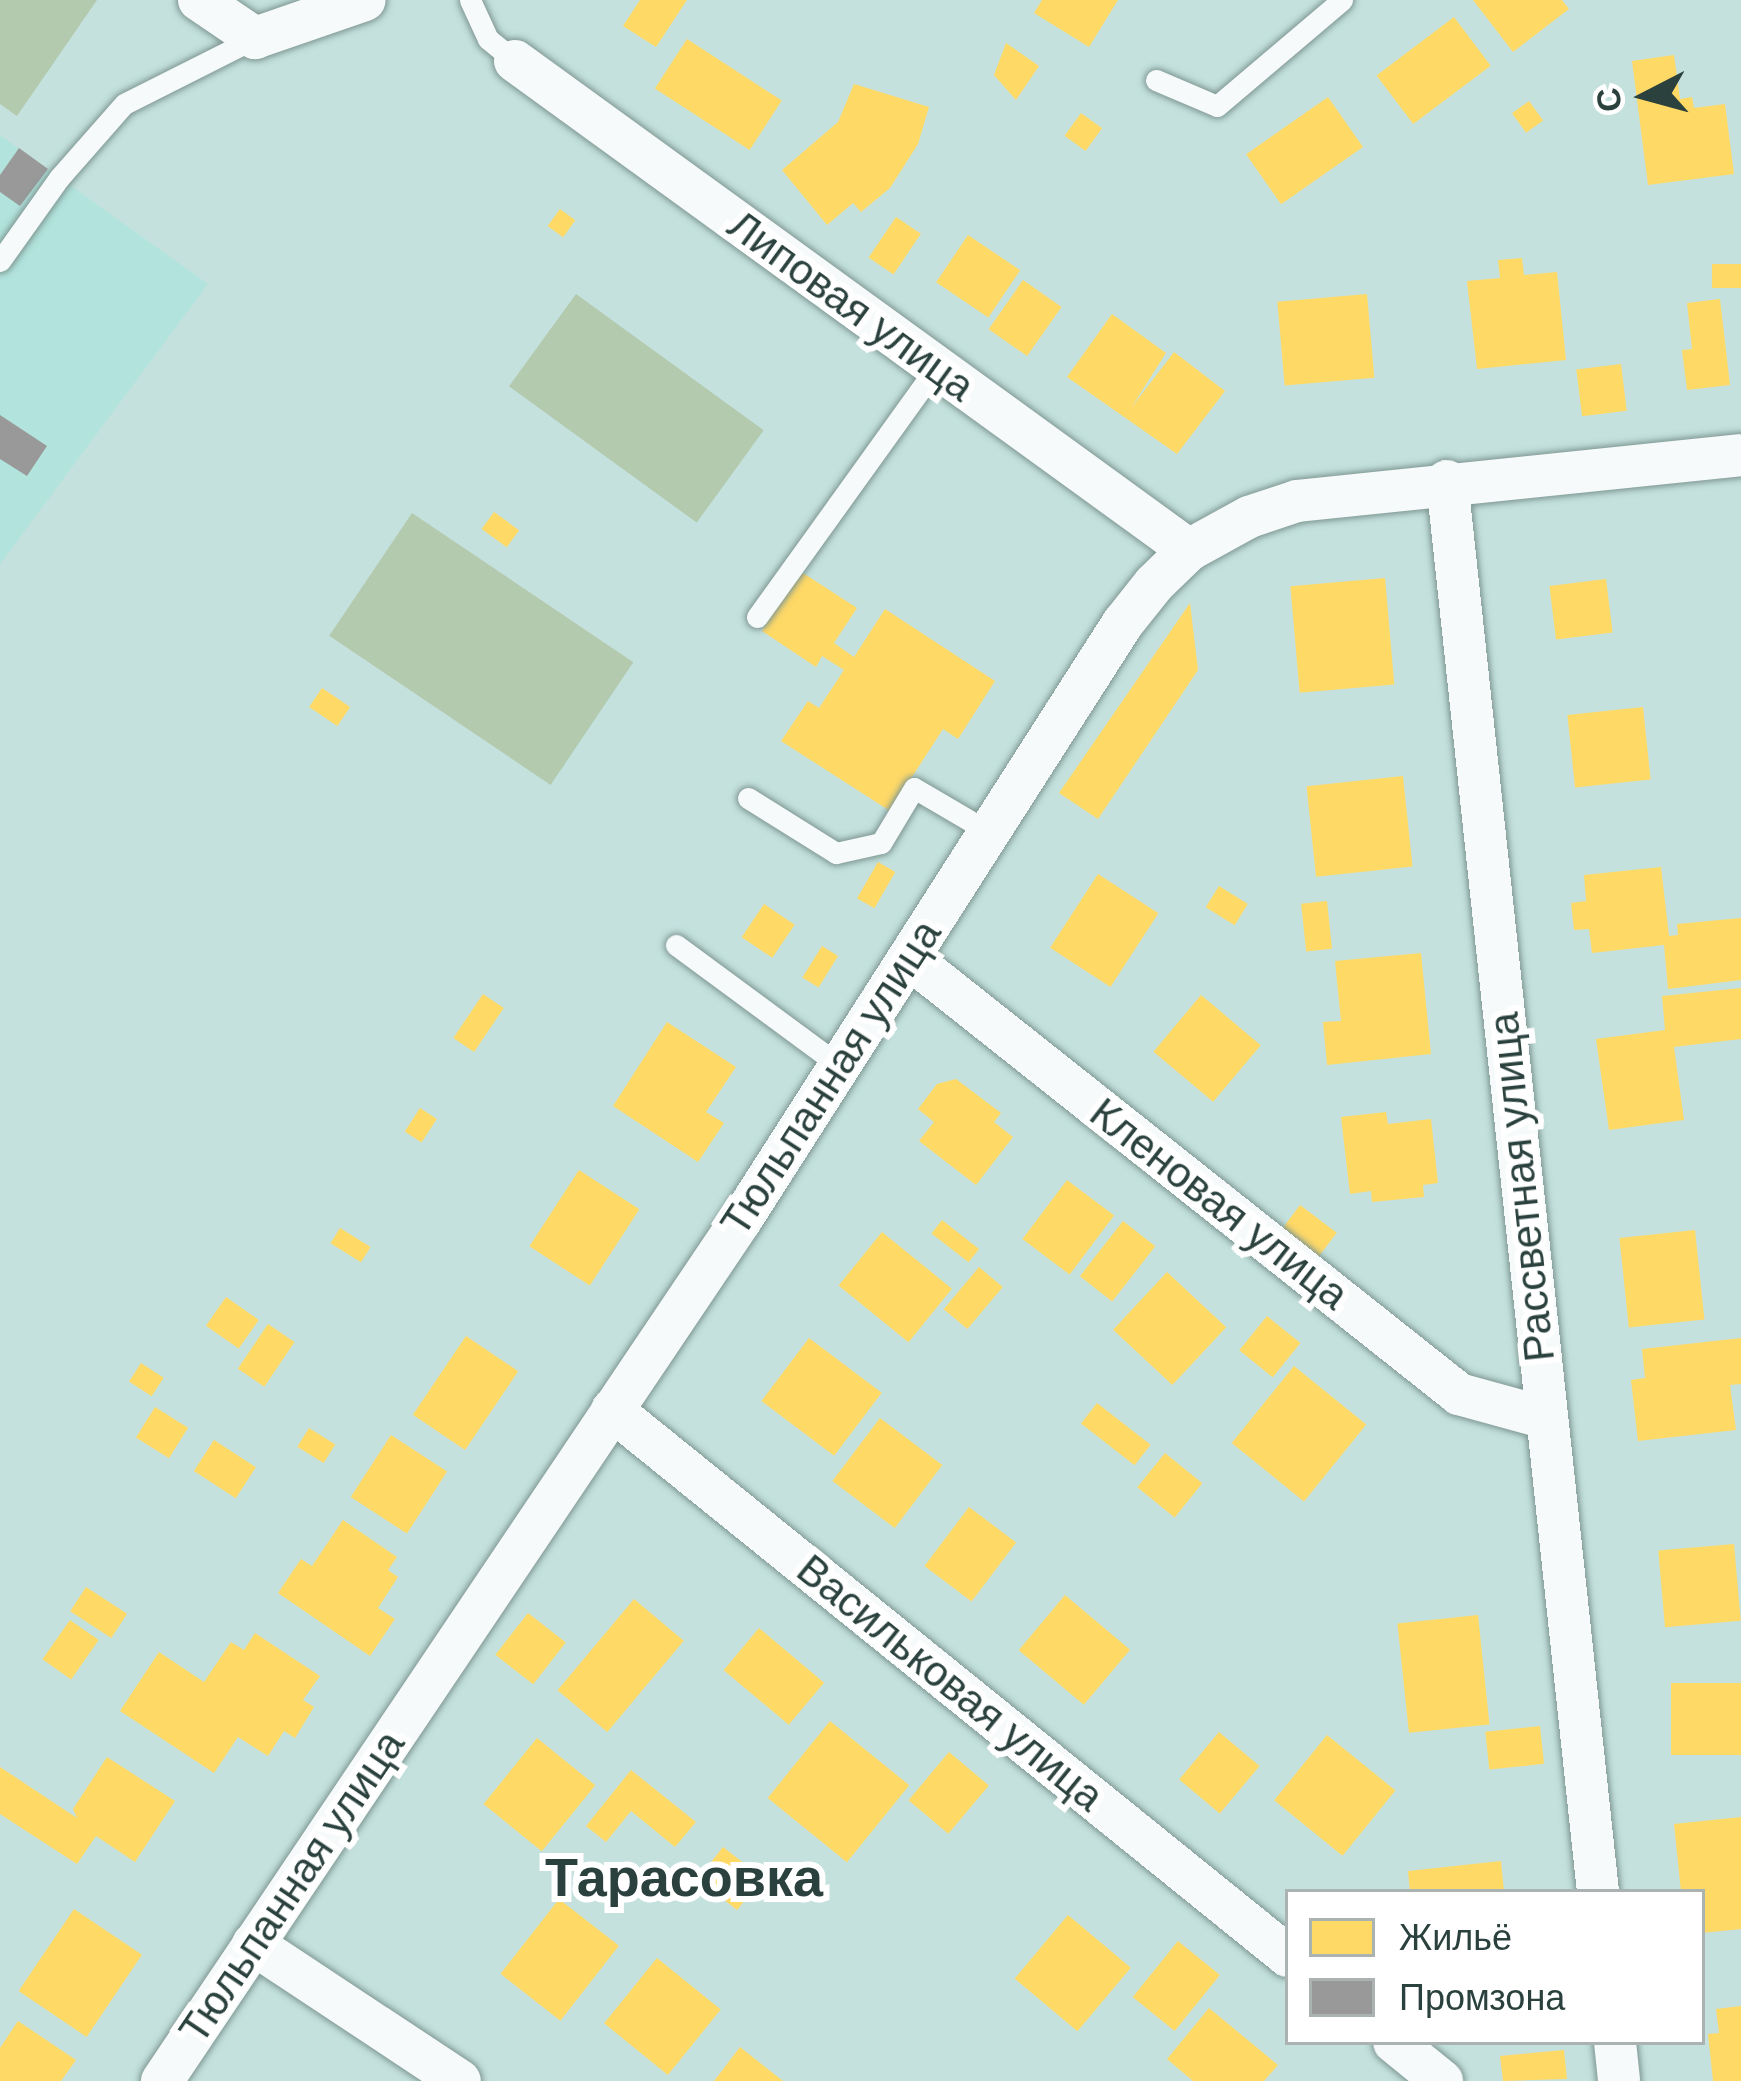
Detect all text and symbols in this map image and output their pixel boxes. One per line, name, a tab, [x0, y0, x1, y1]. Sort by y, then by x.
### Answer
north arrow	[1585, 36, 1705, 156]
text: С	[1586, 86, 1631, 114]
street label: Липовая улица	[718, 200, 984, 412]
street label: Тюльпанная улица	[710, 911, 952, 1245]
street label: Рассветная улица	[1479, 1010, 1565, 1364]
street label: Кленовая улица	[1080, 1088, 1358, 1320]
street label: Васильковая улица	[787, 1544, 1113, 1822]
street label: Тюльпанная улица	[169, 1721, 415, 2053]
district label: Тарасовка	[545, 1846, 823, 1910]
legend	[1285, 1889, 1705, 2045]
text: Жильё	[1399, 1914, 1512, 1961]
text: Промзона	[1399, 1974, 1565, 2021]

